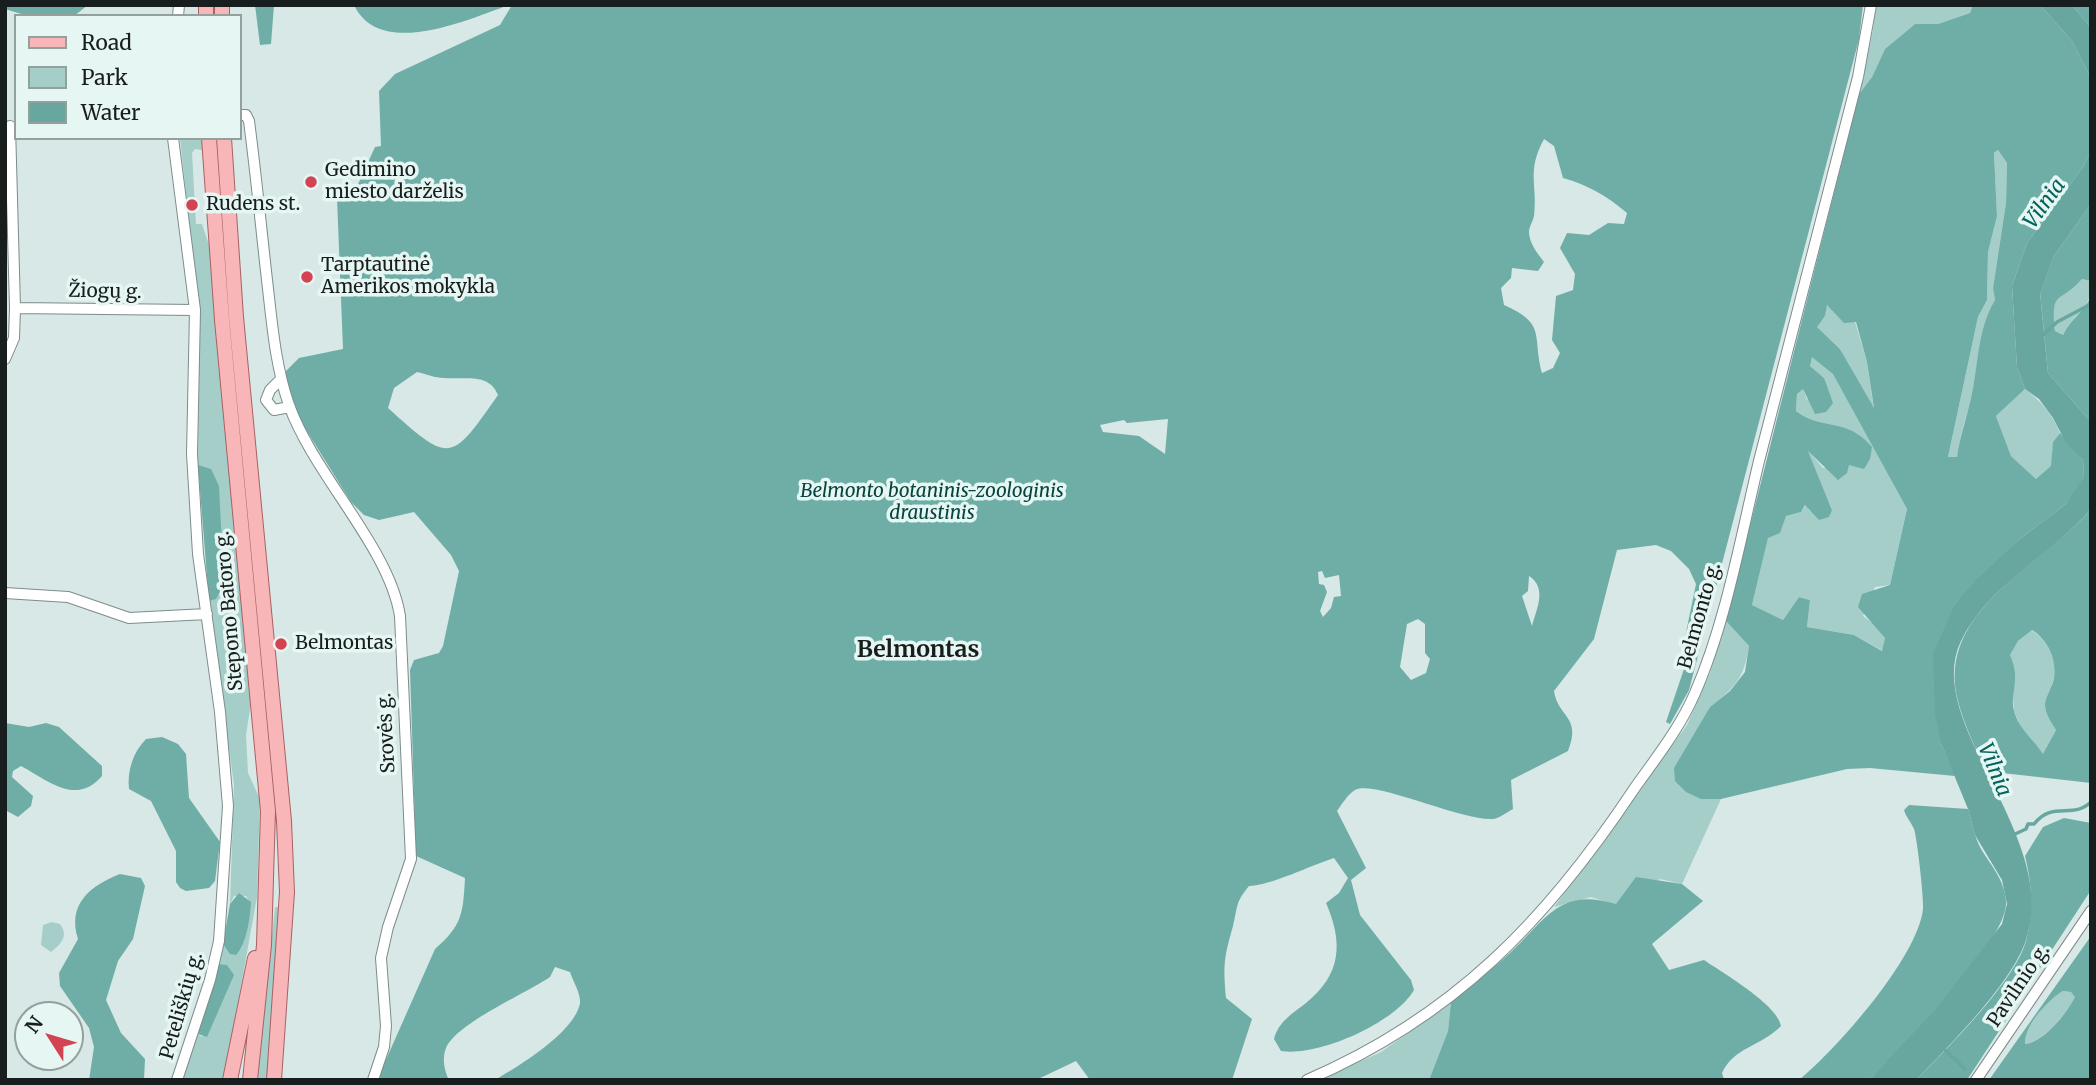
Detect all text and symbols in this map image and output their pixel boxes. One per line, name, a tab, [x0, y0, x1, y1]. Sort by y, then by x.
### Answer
legend	[14, 14, 242, 140]
text: Road	[81, 29, 132, 56]
text: Park	[81, 64, 128, 91]
text: Water	[81, 99, 140, 126]
place label: Gedimino miesto darželis	[325, 160, 464, 204]
marker: Gedimino miesto darželis	[303, 174, 319, 190]
water label: Vilnia	[2019, 174, 2071, 234]
place label: Rudens st.	[206, 194, 300, 216]
marker: Rudens st.	[184, 197, 200, 213]
place label: Tarptautinė Amerikos mokykla	[321, 255, 495, 299]
marker: Tarptautinė Amerikos mokykla	[299, 269, 315, 285]
street label: Žiogų g.	[68, 280, 142, 304]
park label: Belmonto botaninis-zoologinis draustinis	[800, 481, 1064, 525]
street label: Stepono Batoro g.	[212, 530, 248, 692]
street label: Belmonto g.	[1674, 560, 1726, 672]
place label: Belmontas	[295, 633, 393, 655]
marker: Belmontas	[273, 636, 289, 652]
district label: Belmontas	[857, 636, 979, 664]
street label: Srovės g.	[374, 692, 400, 774]
water label: Vilnia	[1972, 740, 2016, 800]
street label: Pavilnio g.	[1983, 940, 2055, 1032]
street label: Peteliškių g.	[156, 950, 208, 1062]
north arrow	[14, 1001, 84, 1071]
text: N	[20, 1011, 48, 1038]

